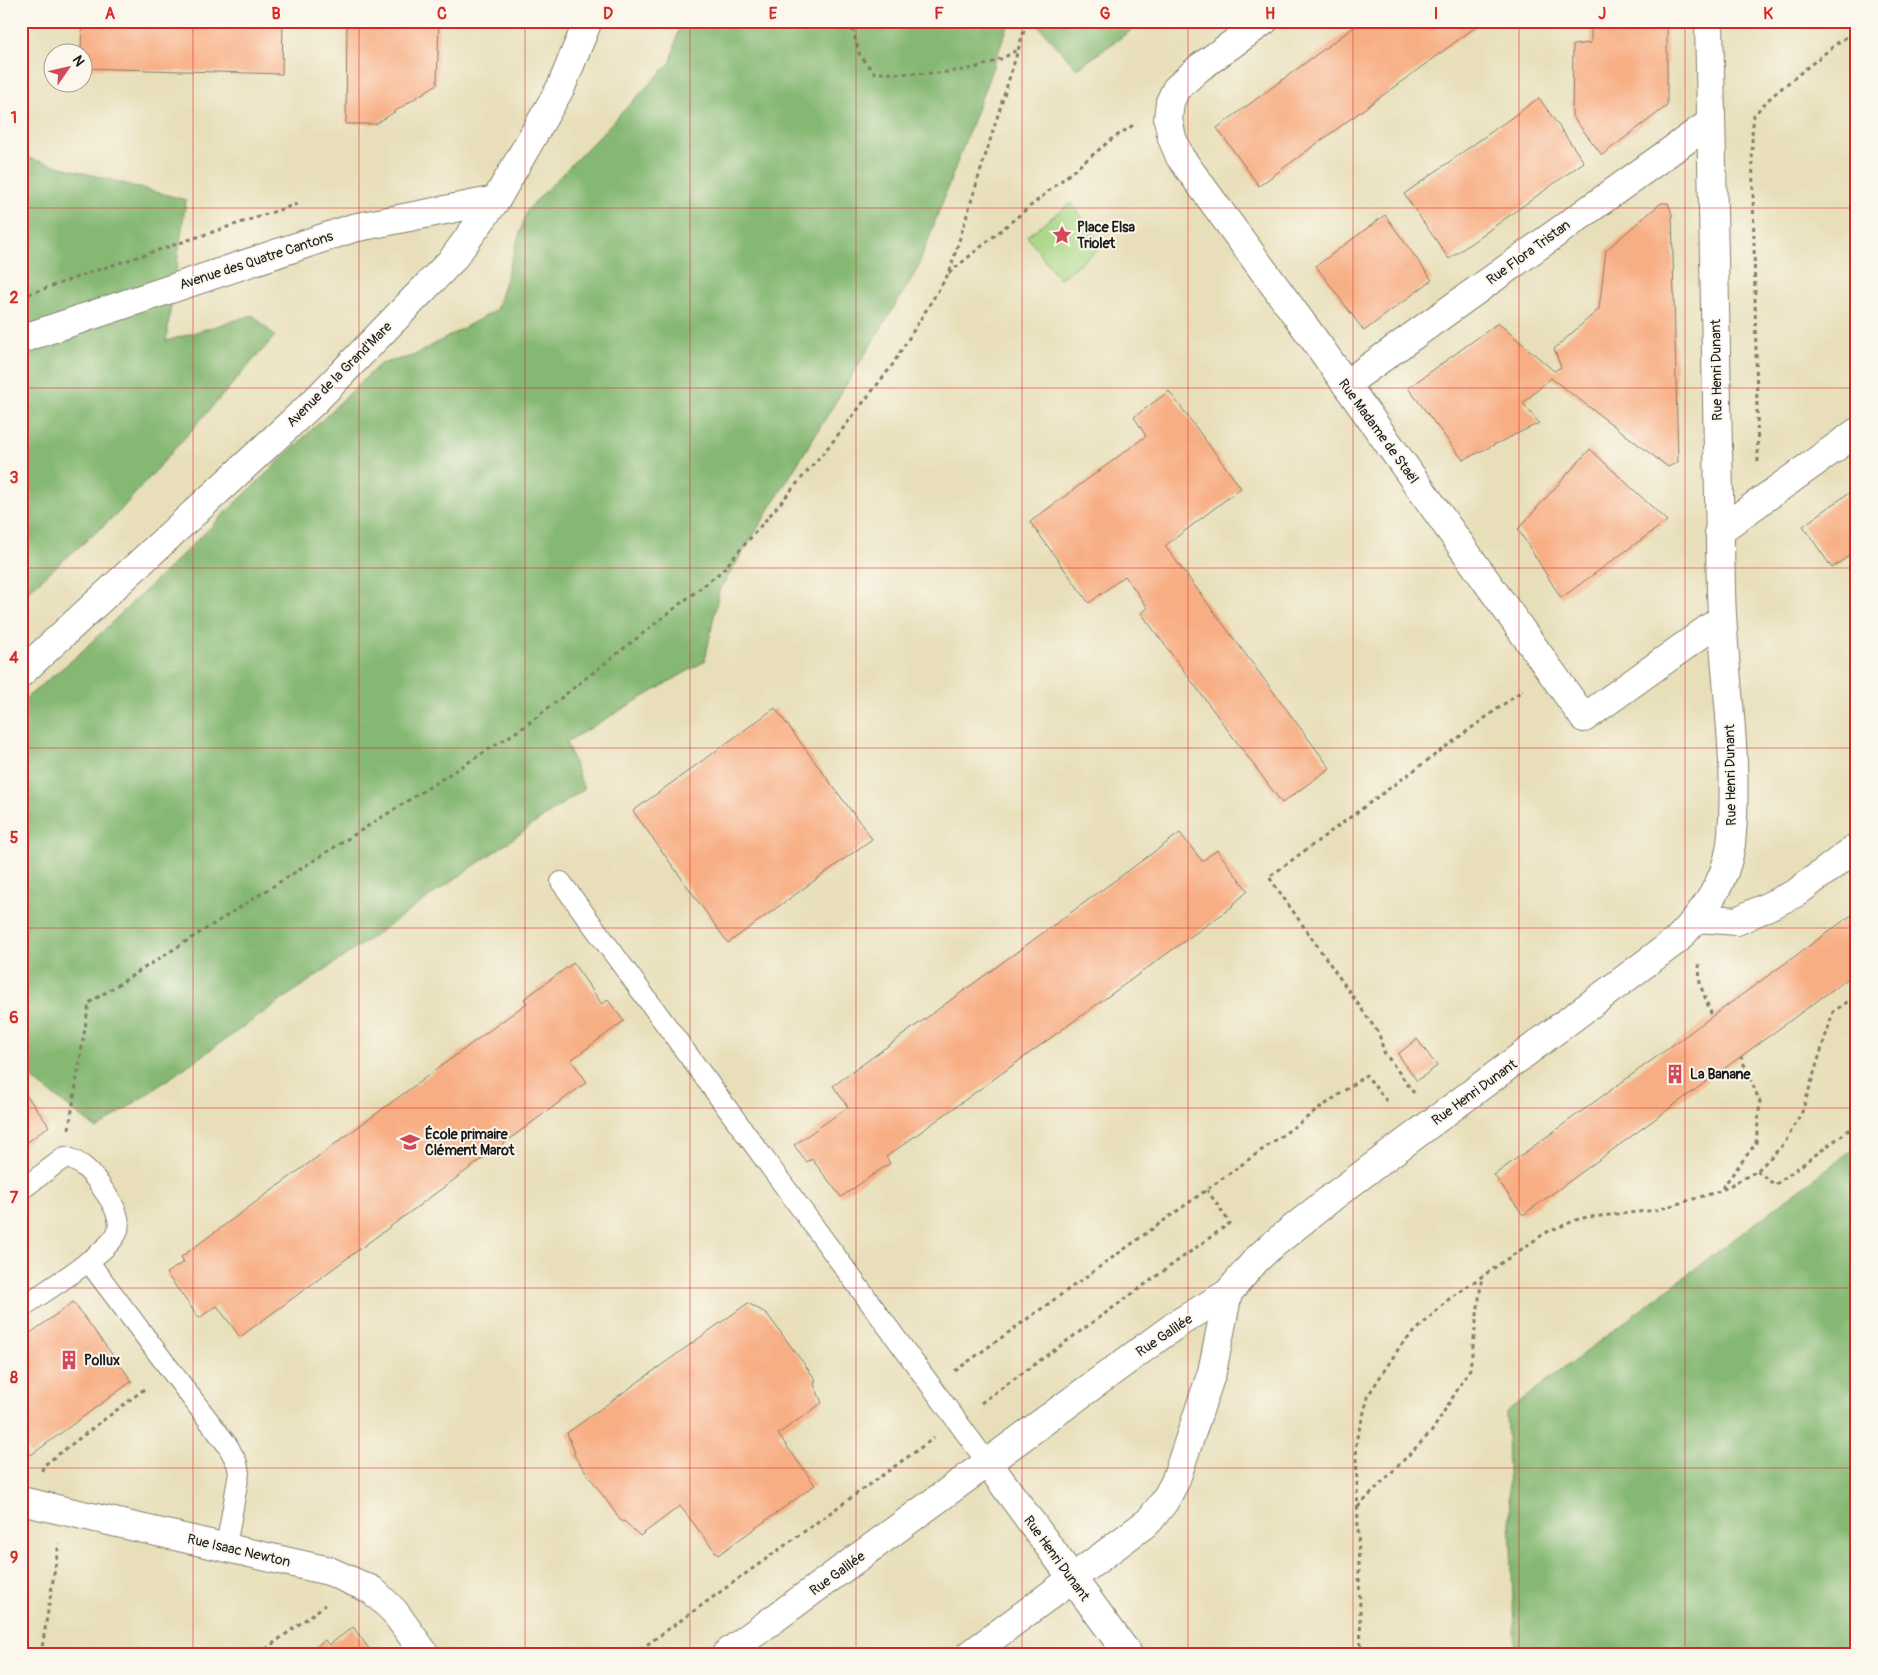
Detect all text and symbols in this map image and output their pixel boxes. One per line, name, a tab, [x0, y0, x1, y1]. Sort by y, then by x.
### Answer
text: A	[105, 4, 116, 24]
text: B	[271, 4, 281, 24]
text: C	[437, 4, 447, 24]
text: D	[603, 4, 613, 24]
text: E	[769, 4, 778, 24]
text: F	[934, 4, 944, 24]
text: G	[1100, 4, 1111, 24]
text: H	[1265, 4, 1275, 24]
text: I	[1434, 4, 1438, 24]
text: J	[1598, 4, 1606, 24]
text: K	[1763, 4, 1773, 24]
north arrow	[42, 42, 92, 92]
text: N	[69, 52, 88, 70]
text: 1	[11, 108, 17, 128]
street label: Rue Flora Tristan	[1483, 216, 1574, 289]
place label: Place Elsa Triolet	[1076, 219, 1135, 252]
place icon: Place Elsa Triolet	[1051, 224, 1073, 246]
street label: Avenue des Quatre Cantons	[177, 227, 336, 293]
text: 2	[10, 288, 19, 308]
street label: Avenue de la Grand'Mare	[283, 318, 396, 431]
street label: Rue Henri Dunant	[1707, 319, 1726, 421]
street label: Rue Madame de Staël	[1335, 376, 1422, 487]
text: 3	[10, 468, 19, 488]
text: 4	[9, 648, 19, 668]
street label: Rue Henri Dunant	[1721, 724, 1740, 826]
text: 5	[10, 828, 19, 848]
text: 6	[9, 1008, 19, 1028]
street label: Rue Henri Dunant	[1428, 1056, 1521, 1129]
building icon: La Banane	[1664, 1063, 1686, 1085]
place label: La Banane	[1690, 1066, 1751, 1083]
place label: École primaire Clément Marot	[425, 1125, 515, 1159]
school or university icon: École primaire Clément Marot	[399, 1131, 421, 1153]
text: 7	[10, 1188, 19, 1208]
street label: Rue Galilée	[1133, 1310, 1196, 1360]
building icon: Pollux	[58, 1349, 80, 1371]
place label: Pollux	[84, 1352, 120, 1369]
text: 8	[10, 1368, 18, 1388]
street label: Rue Henri Dunant	[1020, 1512, 1093, 1605]
street label: Rue Isaac Newton	[186, 1530, 292, 1571]
text: 9	[10, 1548, 18, 1568]
street label: Rue Galilée	[806, 1548, 868, 1599]

